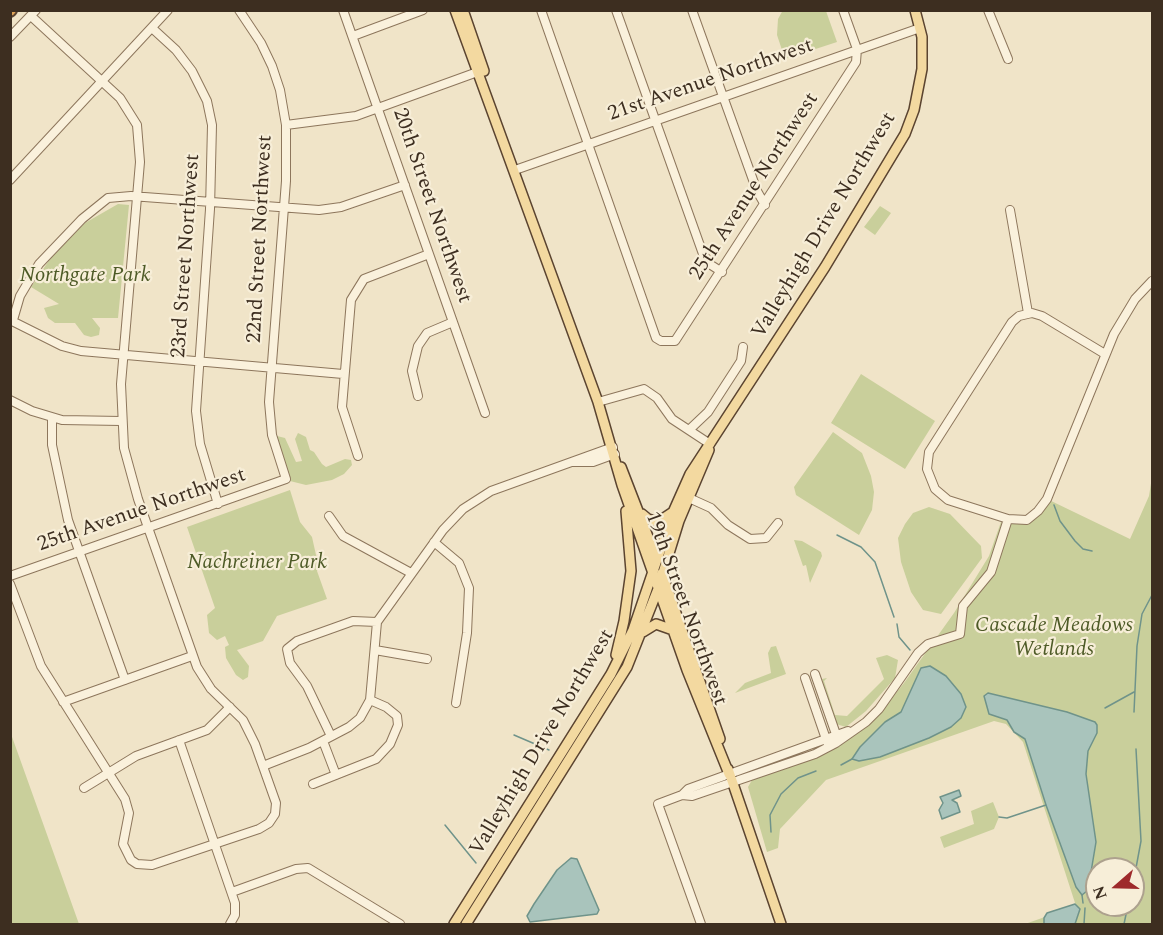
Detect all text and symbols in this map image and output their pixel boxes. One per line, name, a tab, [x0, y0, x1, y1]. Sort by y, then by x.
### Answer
street label: 21st Avenue Northwest	[605, 34, 817, 128]
street label: 25th Avenue Northwest	[685, 88, 825, 286]
street label: 20th Street Northwest	[386, 105, 476, 307]
street label: Valleyhigh Drive Northwest	[747, 108, 903, 344]
street label: 22nd Street Northwest	[243, 134, 279, 344]
street label: 23rd Street Northwest	[167, 153, 207, 359]
park label: Northgate Park	[19, 264, 151, 290]
street label: 25th Avenue Northwest	[35, 463, 249, 559]
street label: 19th Street Northwest	[638, 509, 732, 709]
park label: Nachreiner Park	[187, 551, 327, 577]
park label: Cascade Meadows Wetlands	[975, 614, 1133, 664]
street label: Valleyhigh Drive Northwest	[465, 625, 621, 861]
north arrow	[1085, 857, 1145, 917]
text: N	[1086, 882, 1113, 903]

